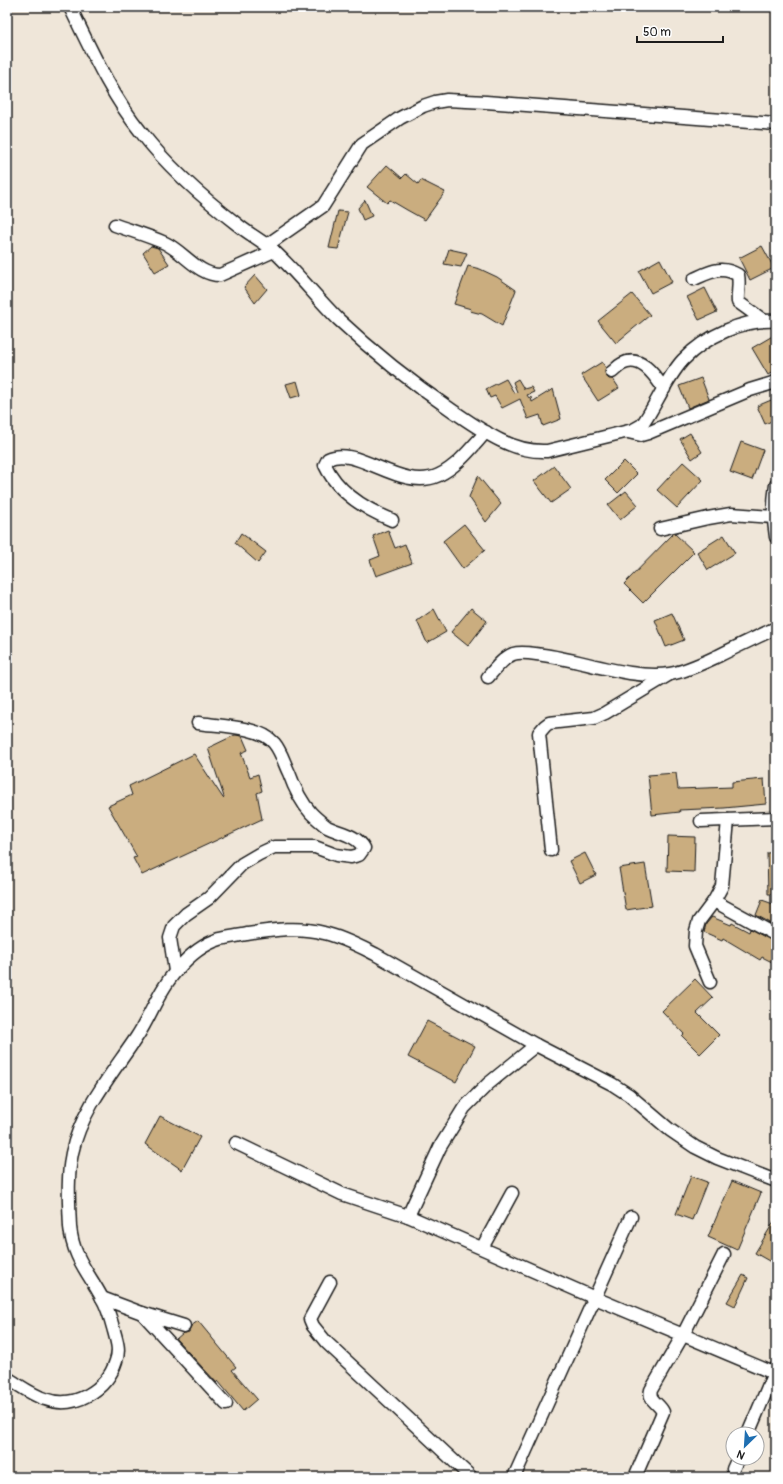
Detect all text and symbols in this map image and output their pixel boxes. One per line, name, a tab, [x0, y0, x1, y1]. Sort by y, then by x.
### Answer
scale bar	[637, 18, 723, 44]
text: 50 m	[643, 25, 671, 40]
north arrow	[725, 1426, 765, 1466]
text: N	[734, 1447, 747, 1462]

